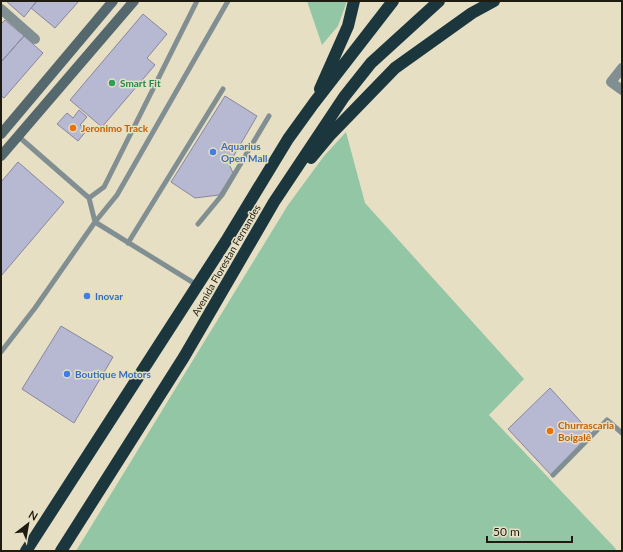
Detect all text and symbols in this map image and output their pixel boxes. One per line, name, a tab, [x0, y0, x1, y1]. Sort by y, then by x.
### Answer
place label: Smart Fit	[120, 77, 161, 89]
marker: Smart Fit	[107, 78, 117, 88]
place label: Jeronimo Track	[81, 122, 149, 134]
marker: Jeronimo Track	[68, 123, 78, 133]
place label: Aquarius Open Mall	[220, 140, 267, 164]
marker: Aquarius Open Mall	[208, 147, 218, 157]
street label: Avenida Florestan Fernandes	[189, 202, 263, 318]
place label: Inovar	[95, 290, 123, 302]
marker: Inovar	[82, 291, 92, 301]
place label: Boutique Motors	[75, 368, 152, 380]
marker: Boutique Motors	[62, 369, 72, 379]
place label: Churrascaria Boigalê	[558, 419, 614, 443]
marker: Churrascaria Boigalê	[545, 426, 555, 436]
north arrow	[8, 504, 48, 544]
text: N	[26, 507, 40, 523]
scale bar	[487, 518, 572, 544]
text: 50 m	[493, 524, 520, 539]

